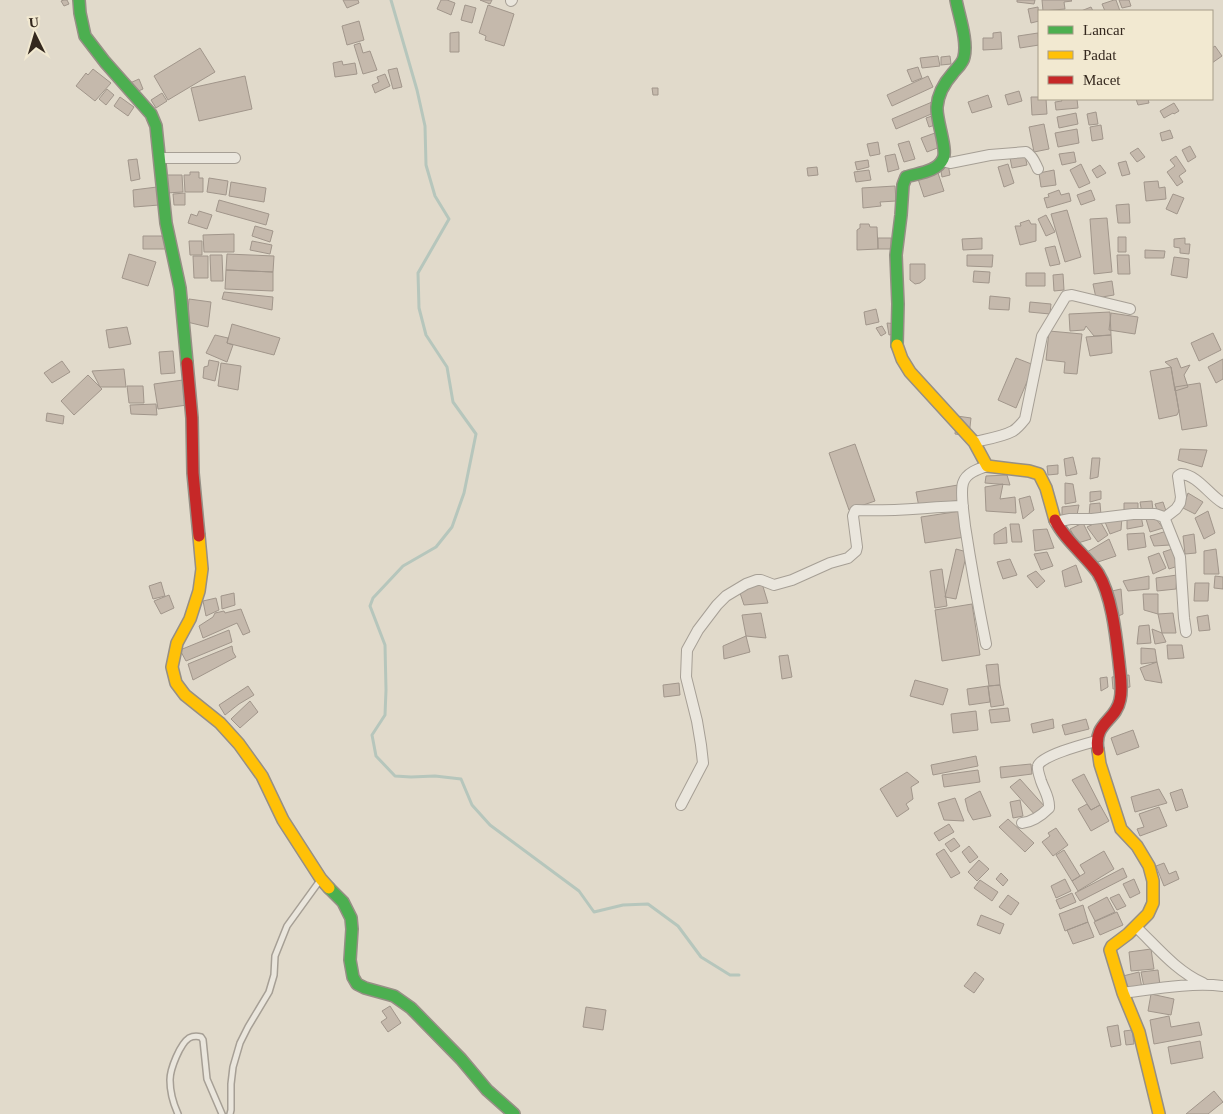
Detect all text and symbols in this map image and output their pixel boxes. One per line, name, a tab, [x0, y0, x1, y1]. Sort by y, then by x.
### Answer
north arrow	[10, 10, 60, 60]
legend	[1038, 10, 1213, 100]
text: U	[28, 15, 40, 30]
text: Lancar	[1083, 22, 1125, 38]
text: Padat	[1083, 47, 1117, 63]
text: Macet	[1083, 72, 1121, 88]

